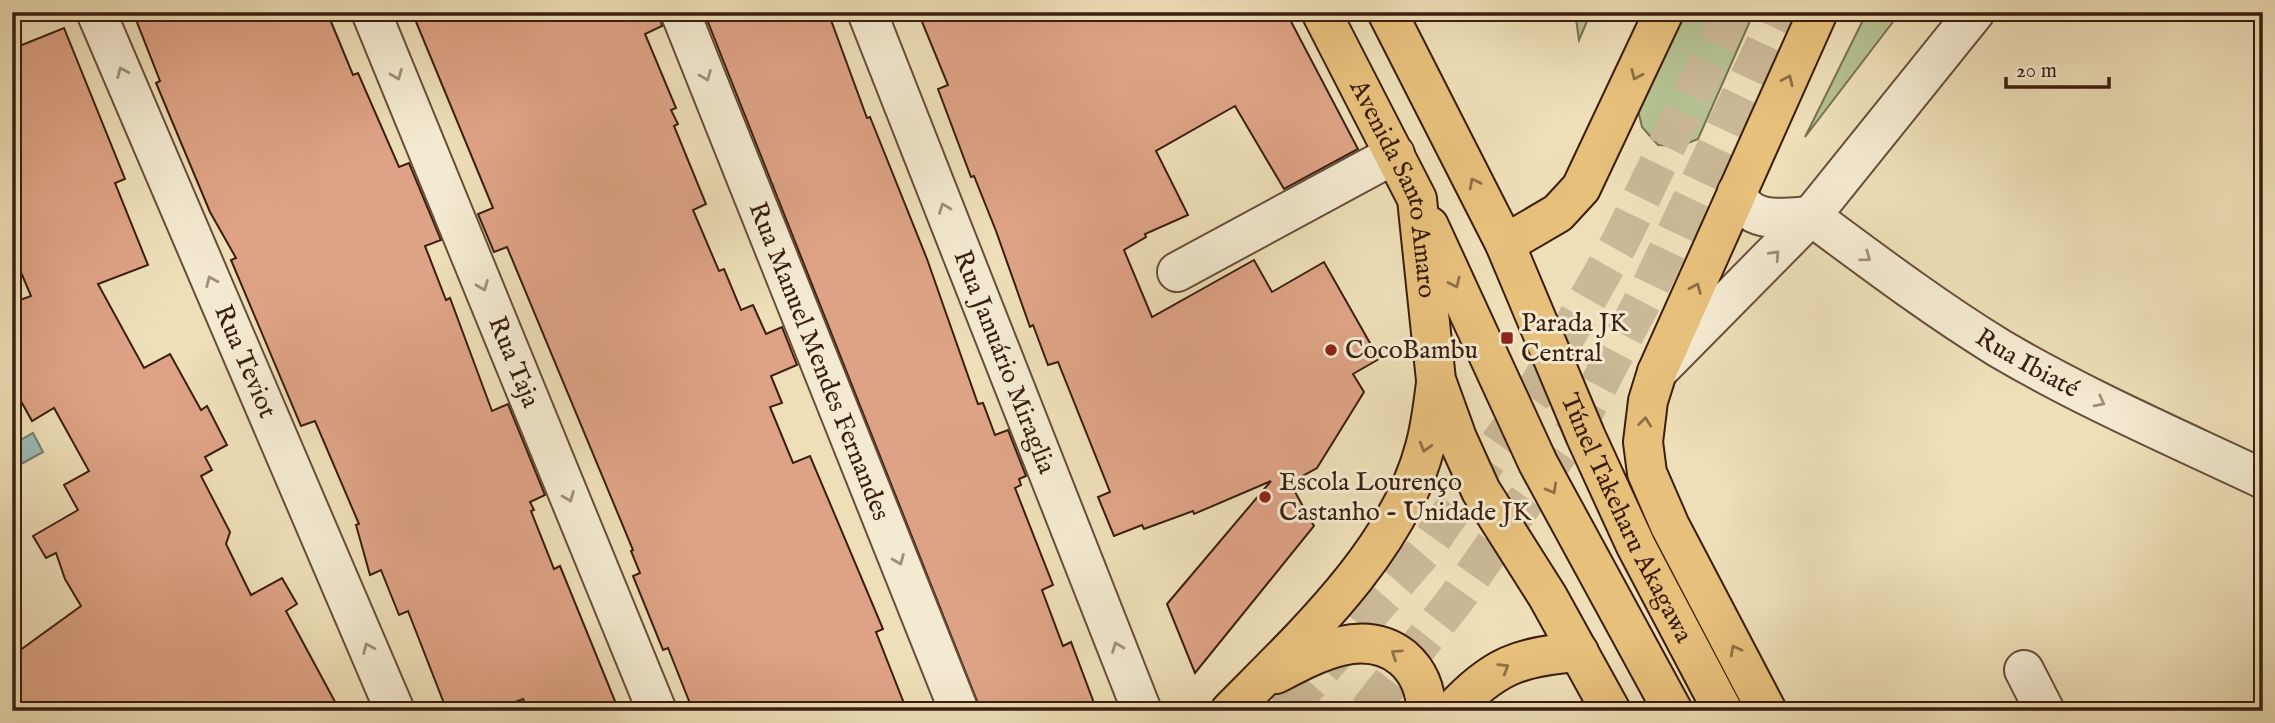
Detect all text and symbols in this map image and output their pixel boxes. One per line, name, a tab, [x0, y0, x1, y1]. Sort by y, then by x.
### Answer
scale bar	[2006, 46, 2109, 90]
text: 20 m	[2016, 58, 2057, 85]
one-way arrow	[116, 67, 130, 79]
one-way arrow	[1630, 67, 1644, 80]
one-way arrow	[389, 69, 403, 81]
one-way arrow	[697, 69, 711, 81]
street label: Avenida Santo Amaro	[1342, 73, 1444, 300]
one-way arrow	[1780, 75, 1794, 87]
one-way arrow	[1469, 178, 1483, 190]
street label: Rua Manuel Mendes Fernandes	[741, 197, 898, 525]
one-way arrow	[939, 202, 953, 214]
street label: Rua Januário Miraglia	[946, 245, 1064, 479]
one-way arrow	[1858, 248, 1871, 261]
one-way arrow	[1766, 250, 1779, 263]
one-way arrow	[206, 276, 220, 288]
one-way arrow	[1447, 276, 1461, 288]
one-way arrow	[475, 279, 489, 291]
one-way arrow	[1688, 283, 1702, 295]
street label: Rua Teviot	[207, 300, 284, 423]
place label: Parada JK Central	[1521, 307, 1629, 370]
street label: Rua Taja	[481, 311, 548, 413]
street label: Rua Ibiaté	[1969, 321, 2085, 405]
marker: Parada JK Central	[1499, 330, 1515, 346]
place label: CocoBambu	[1345, 334, 1478, 367]
marker: CocoBambu	[1323, 342, 1339, 358]
street label: Túnel Takeharu Akagawa	[1553, 388, 1701, 649]
one-way arrow	[2093, 394, 2105, 408]
one-way arrow	[1638, 416, 1653, 428]
one-way arrow	[1418, 440, 1433, 452]
place label: Escola Lourenço Castanho - Unidade JK	[1279, 466, 1532, 529]
one-way arrow	[1544, 481, 1557, 494]
marker: Escola Lourenço Castanho - Unidade JK	[1257, 489, 1273, 505]
one-way arrow	[561, 490, 575, 502]
one-way arrow	[891, 553, 905, 565]
one-way arrow	[1112, 642, 1126, 654]
one-way arrow	[363, 643, 377, 655]
one-way arrow	[1730, 645, 1743, 657]
one-way arrow	[1391, 650, 1404, 662]
one-way arrow	[1497, 663, 1510, 676]

